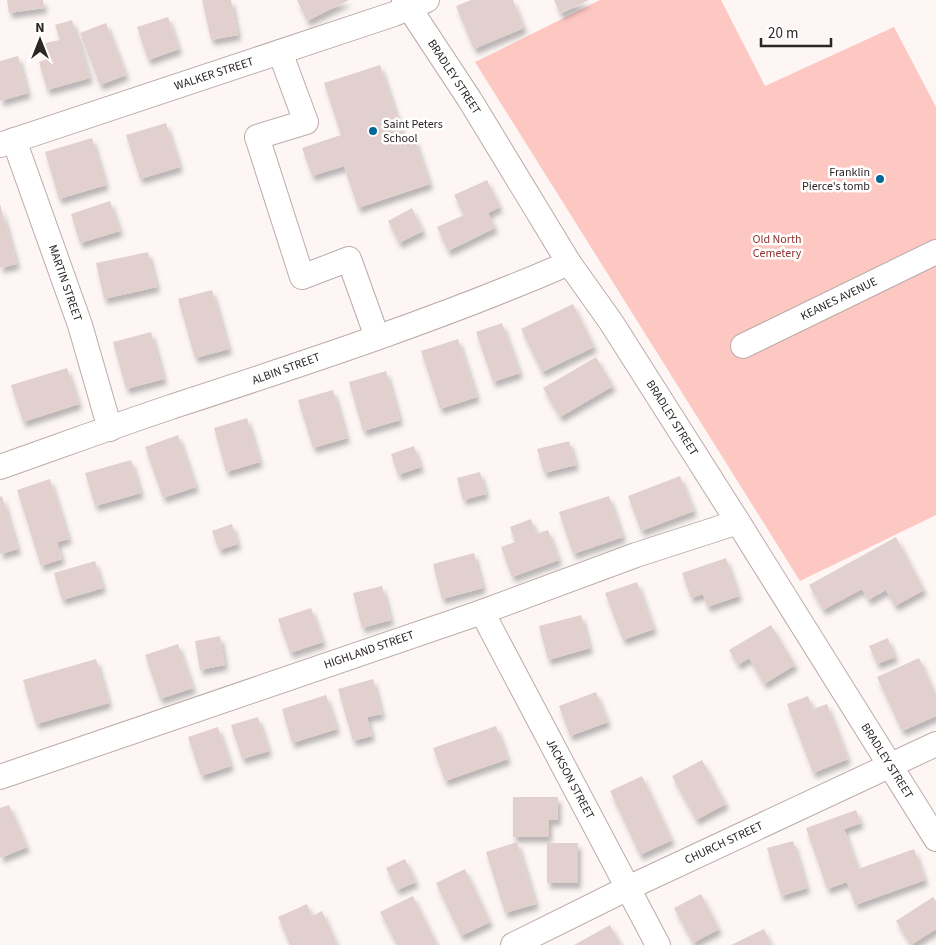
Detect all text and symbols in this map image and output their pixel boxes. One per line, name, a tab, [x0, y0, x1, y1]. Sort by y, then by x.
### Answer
north arrow	[15, 15, 65, 65]
scale bar	[761, 15, 831, 47]
text: N	[35, 18, 45, 38]
text: 20 m	[768, 23, 798, 44]
street label: BRADLEY STREET	[423, 36, 485, 118]
street label: WALKER STREET	[172, 53, 257, 95]
place label: Saint Peters School	[383, 116, 443, 147]
marker: Saint Peters School	[367, 125, 379, 137]
place label: Franklin Pierce's tomb	[802, 164, 870, 195]
marker: Franklin Pierce's tomb	[874, 173, 886, 185]
park label: Old North Cemetery	[752, 231, 802, 262]
street label: MARTIN STREET	[44, 242, 86, 324]
street label: KEANES AVENUE	[798, 273, 880, 325]
street label: ALBIN STREET	[250, 349, 323, 389]
street label: BRADLEY STREET	[642, 377, 702, 460]
street label: HIGHLAND STREET	[321, 626, 417, 673]
street label: BRADLEY STREET	[857, 720, 917, 803]
street label: JACKSON STREET	[542, 736, 599, 823]
street label: CHURCH STREET	[682, 817, 767, 869]

